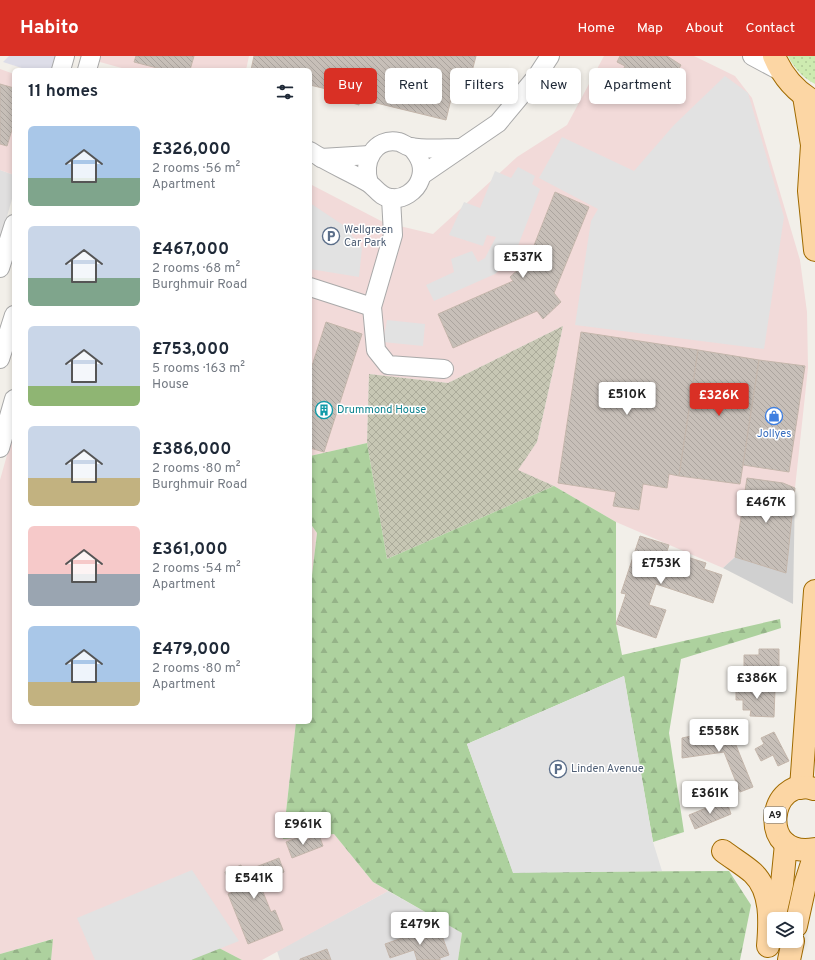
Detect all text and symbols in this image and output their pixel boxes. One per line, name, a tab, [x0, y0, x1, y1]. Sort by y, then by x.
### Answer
text: Habito	[20, 16, 79, 40]
text: Home	[578, 20, 615, 37]
text: Map	[637, 20, 663, 37]
text: About	[685, 20, 724, 37]
text: Contact	[746, 20, 795, 37]
chip: Buy	[324, 68, 377, 104]
chip: Rent	[385, 68, 442, 104]
chip: Filters	[450, 68, 518, 104]
chip: New	[526, 68, 581, 104]
chip: Apartment	[589, 68, 686, 104]
text: 11 homes	[28, 81, 98, 103]
icon: filters	[274, 81, 296, 103]
text: £326,000	[152, 139, 231, 161]
icon: home	[60, 142, 108, 190]
text: 2 rooms · 56 m²	[152, 161, 240, 177]
text: Apartment	[152, 177, 215, 193]
place label: Wellgreen Car Park	[344, 223, 393, 250]
parking icon: Wellgreen Car Park	[321, 226, 341, 246]
text: £467,000	[152, 239, 229, 261]
icon: home	[60, 242, 108, 290]
pin: £537K	[495, 245, 551, 279]
text: £537K	[503, 250, 543, 266]
text: 2 rooms · 68 m²	[152, 261, 240, 277]
text: Burghmuir Road	[152, 277, 247, 293]
text: £753,000	[152, 339, 229, 361]
icon: home	[60, 342, 108, 390]
text: 5 rooms · 163 m²	[152, 361, 245, 377]
text: House	[152, 377, 189, 393]
pin: £510K	[599, 382, 655, 416]
pin: £326K	[691, 383, 747, 417]
text: £510K	[608, 387, 646, 403]
text: £326K	[699, 388, 739, 404]
building icon: Drummond House	[314, 400, 334, 420]
place label: Drummond House	[337, 403, 426, 417]
shop icon: Jollyes	[764, 406, 784, 426]
place label: Jollyes	[757, 427, 791, 441]
text: £386,000	[152, 439, 231, 461]
icon: home	[60, 442, 108, 490]
text: 2 rooms · 80 m²	[152, 461, 241, 477]
text: Burghmuir Road	[152, 477, 247, 493]
pin: £467K	[738, 490, 794, 524]
text: £467K	[746, 495, 786, 511]
text: £361,000	[152, 539, 228, 561]
icon: home	[60, 542, 108, 590]
pin: £753K	[633, 551, 689, 585]
text: £753K	[641, 556, 681, 572]
text: 2 rooms · 54 m²	[152, 561, 241, 577]
text: Apartment	[152, 577, 215, 593]
text: £479,000	[152, 639, 231, 661]
icon: home	[60, 642, 108, 690]
text: 2 rooms · 80 m²	[152, 661, 241, 677]
pin: £386K	[729, 666, 785, 700]
text: £386K	[736, 671, 778, 687]
text: Apartment	[152, 677, 215, 693]
pin: £558K	[691, 719, 747, 753]
text: £558K	[698, 724, 740, 740]
parking icon: Linden Avenue	[548, 759, 568, 779]
place label: Linden Avenue	[571, 762, 644, 776]
pin: £361K	[682, 781, 738, 815]
text: £361K	[691, 786, 729, 802]
road number: A9	[764, 807, 786, 823]
pin: £961K	[275, 812, 331, 846]
text: £961K	[284, 817, 322, 833]
pin: £541K	[226, 866, 282, 900]
text: £541K	[235, 871, 273, 887]
pin: £479K	[392, 912, 448, 946]
map controls	[767, 912, 803, 948]
button: layers	[767, 912, 803, 948]
text: £479K	[400, 917, 440, 933]

